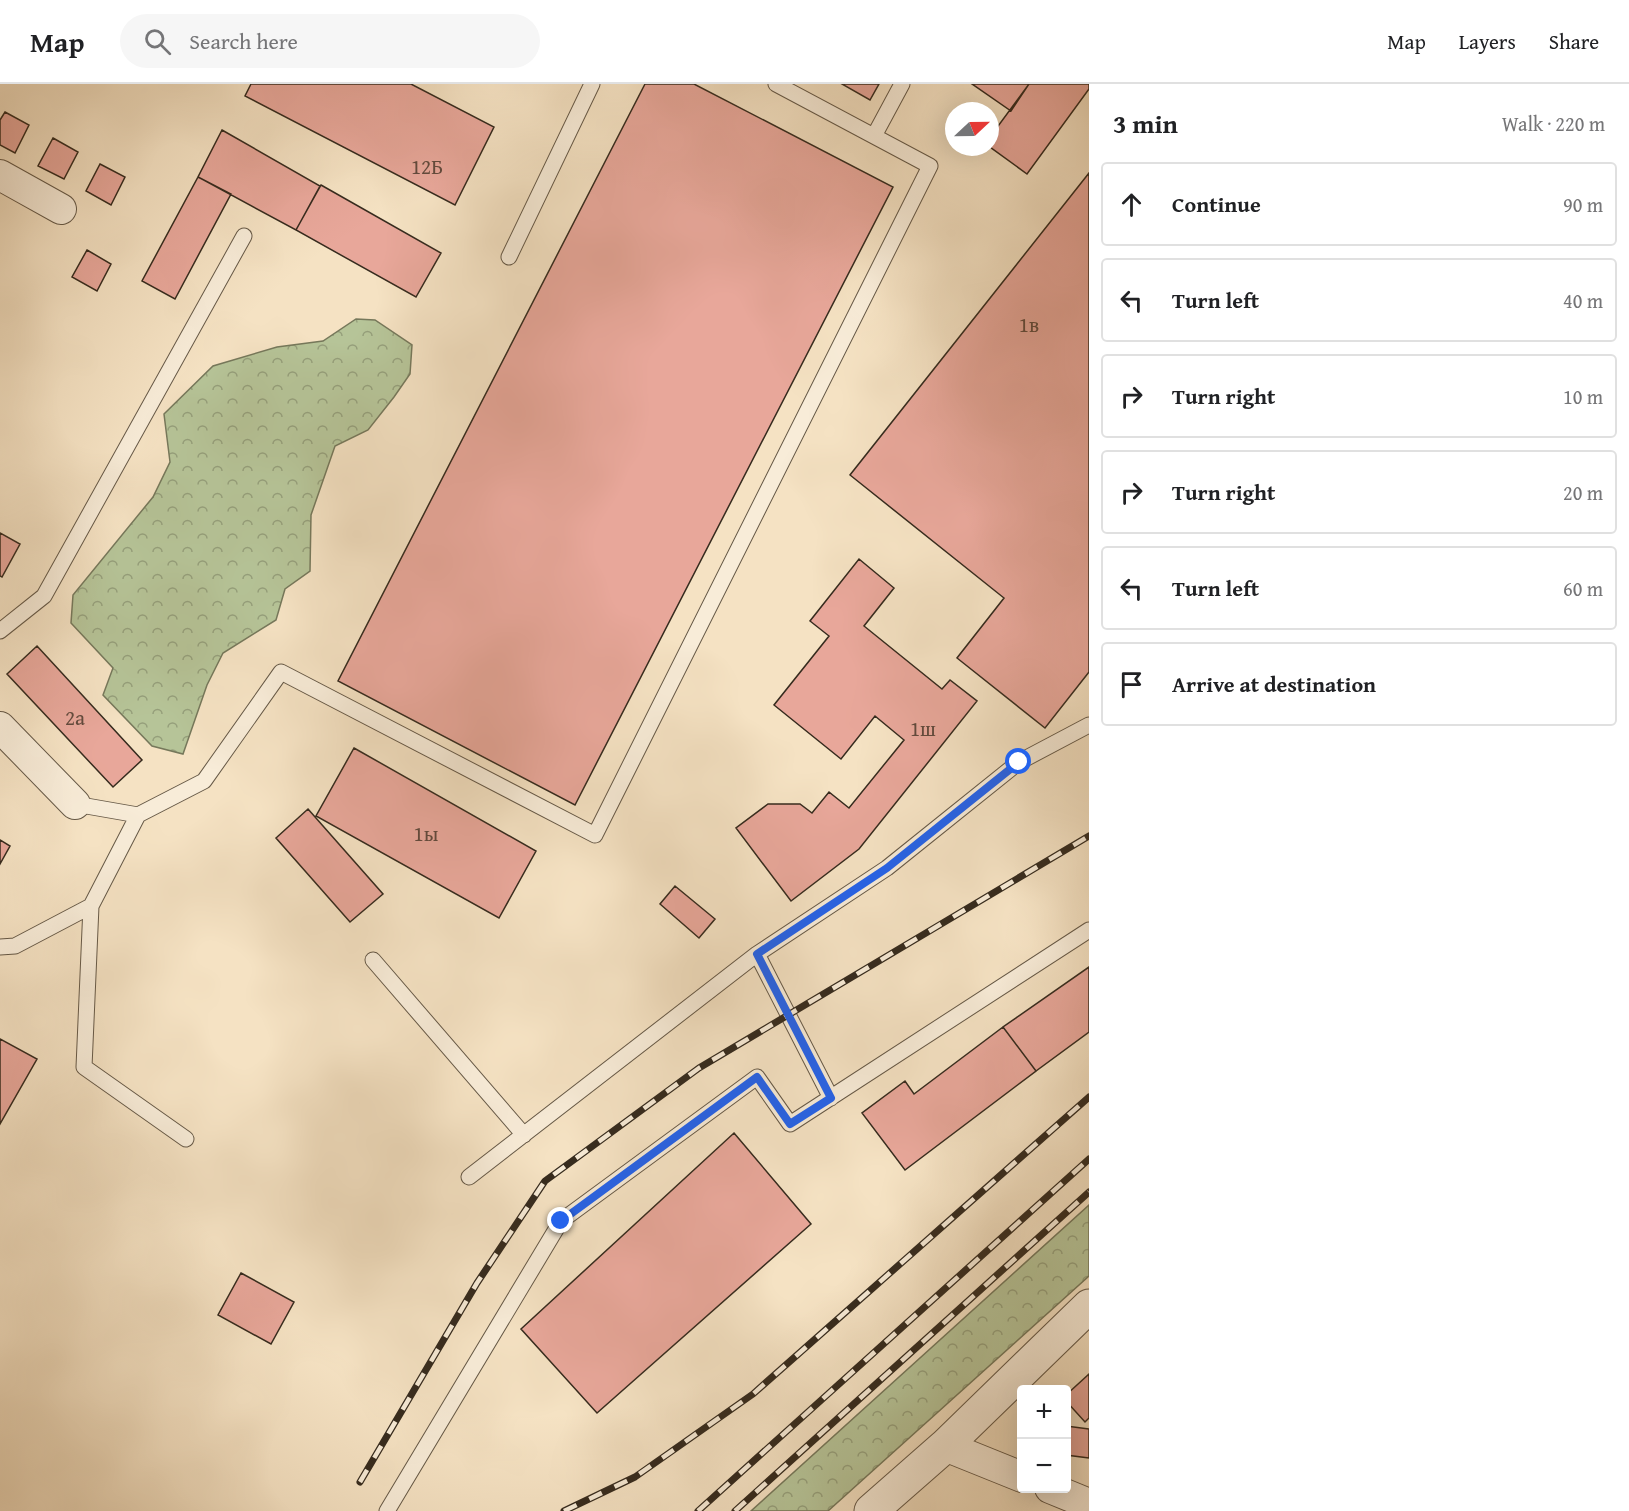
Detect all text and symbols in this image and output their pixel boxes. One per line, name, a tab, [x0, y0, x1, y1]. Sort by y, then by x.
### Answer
search box	[120, 14, 540, 68]
text: Map	[30, 21, 84, 62]
icon: search	[141, 25, 174, 58]
text: Search here	[189, 25, 298, 57]
text: Map	[1387, 26, 1426, 57]
text: Layers	[1459, 26, 1516, 57]
text: Share	[1549, 26, 1599, 57]
north arrow	[945, 102, 999, 156]
text: 3 min	[1113, 104, 1178, 143]
text: Walk · 220 m	[1502, 109, 1605, 138]
house number: 12Б	[411, 151, 443, 182]
icon: ahead	[1115, 188, 1148, 221]
text: Continue	[1172, 188, 1261, 220]
text: 90 m	[1563, 190, 1603, 219]
icon: left	[1115, 284, 1148, 317]
text: Turn left	[1172, 284, 1259, 316]
text: 40 m	[1563, 286, 1603, 315]
house number: 1в	[1019, 309, 1039, 340]
icon: right	[1115, 380, 1148, 413]
text: Turn right	[1172, 380, 1275, 412]
text: 10 m	[1563, 382, 1603, 411]
icon: right	[1115, 476, 1148, 509]
text: Turn right	[1172, 476, 1275, 508]
text: 20 m	[1563, 478, 1603, 507]
icon: left	[1115, 572, 1148, 605]
text: Turn left	[1172, 572, 1259, 604]
text: 60 m	[1563, 574, 1603, 603]
icon: arrive	[1115, 668, 1148, 701]
text: Arrive at destination	[1172, 668, 1376, 700]
house number: 2а	[65, 702, 85, 733]
house number: 1ш	[910, 713, 936, 744]
route start	[1005, 748, 1031, 774]
house number: 1ы	[414, 818, 439, 849]
route end	[547, 1207, 573, 1233]
map controls	[1017, 1385, 1071, 1493]
button: +	[1017, 1385, 1071, 1439]
button: −	[1017, 1439, 1071, 1493]

